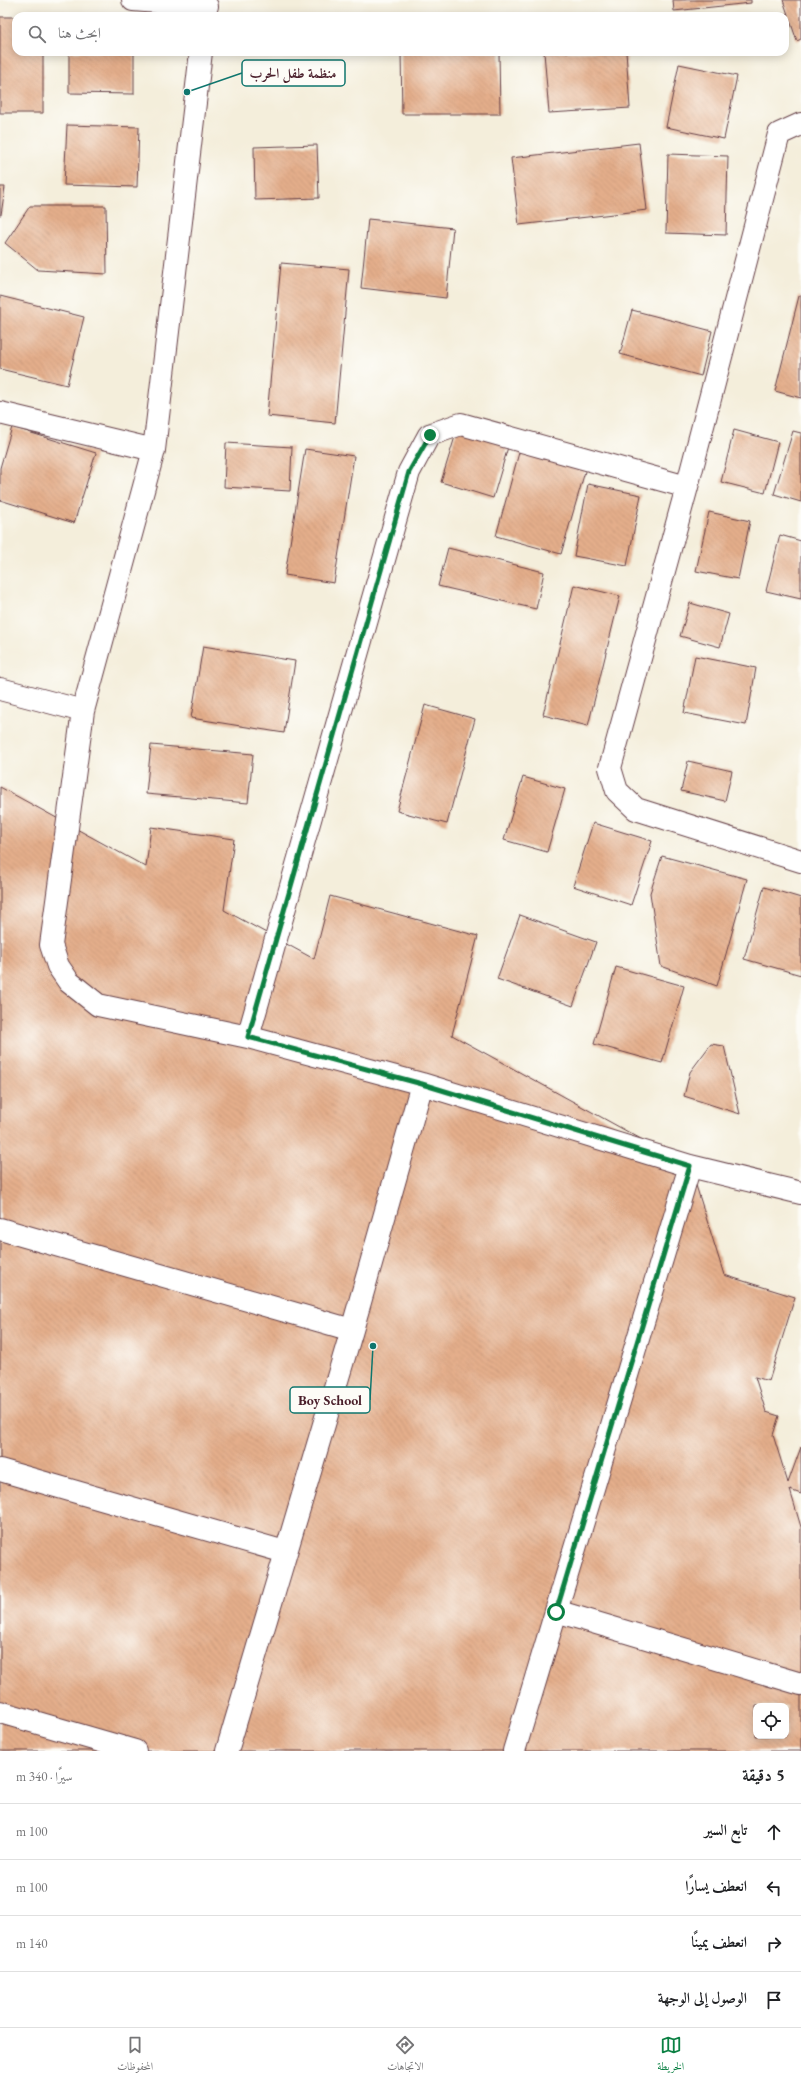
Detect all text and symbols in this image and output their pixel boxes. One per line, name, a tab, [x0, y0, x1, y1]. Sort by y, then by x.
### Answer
search box	[12, 12, 789, 56]
icon: search	[26, 23, 48, 45]
text: ابحث هنا	[58, 23, 101, 42]
callout: منظمة طفل الحرب	[242, 60, 345, 86]
text: منظمة طفل الحرب	[250, 64, 336, 83]
route end	[421, 426, 439, 444]
callout: Boy School	[290, 1387, 370, 1413]
text: Boy School	[298, 1391, 362, 1409]
route start	[547, 1603, 565, 1621]
map controls	[753, 1703, 789, 1739]
button: locate	[753, 1703, 789, 1739]
text: 5 دقيقة	[742, 1764, 785, 1786]
text: سيرًا · 340 m	[16, 1768, 73, 1785]
text: تابع السير	[704, 1820, 747, 1839]
icon: ahead	[763, 1821, 785, 1843]
text: 100 m	[16, 1823, 47, 1840]
text: انعطف يسارًا	[685, 1876, 747, 1895]
icon: left	[763, 1877, 785, 1899]
text: 100 m	[16, 1879, 47, 1896]
text: انعطف يمينًا	[691, 1932, 747, 1951]
icon: right	[763, 1933, 785, 1955]
text: 140 m	[16, 1935, 47, 1952]
text: الوصول إلى الوجهة	[658, 1988, 747, 2007]
icon: arrive	[763, 1989, 785, 2011]
tab: المحفوظات	[117, 2034, 153, 2077]
tab: الاتجاهات	[387, 2034, 424, 2077]
tab: الخريطة	[657, 2034, 684, 2077]

